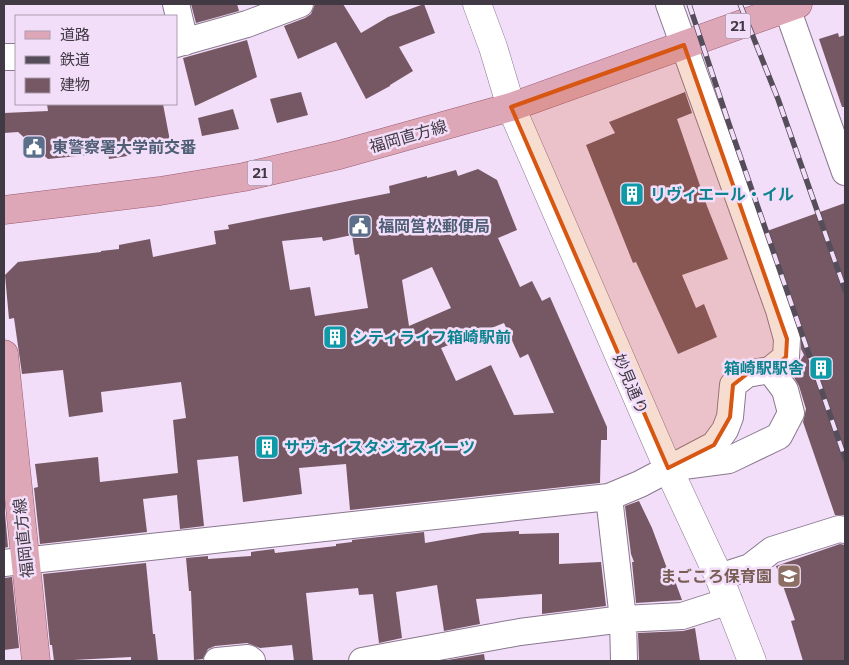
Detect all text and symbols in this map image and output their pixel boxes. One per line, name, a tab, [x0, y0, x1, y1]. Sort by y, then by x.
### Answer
road number: 21	[726, 14, 750, 38]
legend	[15, 15, 178, 105]
text: 道路	[60, 26, 90, 44]
text: 鉄道	[60, 51, 90, 69]
text: 建物	[60, 76, 90, 94]
street label: 福岡直方線	[367, 116, 449, 157]
public building icon: 東警察署大学前交番	[21, 134, 47, 160]
place label: 東警察署大学前交番	[52, 138, 196, 157]
road number: 21	[248, 160, 272, 186]
building icon: リヴィエール・イル	[619, 181, 645, 207]
place label: リヴィエール・イル	[650, 185, 794, 204]
public building icon: 福岡筥松郵便局	[347, 213, 373, 239]
place label: 福岡筥松郵便局	[378, 217, 490, 236]
building icon: シティライフ箱崎駅前	[322, 324, 348, 350]
place label: シティライフ箱崎駅前	[352, 328, 511, 347]
street label: 妙見通り	[609, 351, 652, 417]
building icon: 箱崎駅駅舎	[808, 355, 834, 381]
place label: 箱崎駅駅舎	[724, 359, 804, 378]
building icon: サヴォイスタジオスイーツ	[254, 434, 280, 460]
place label: サヴォイスタジオスイーツ	[284, 438, 475, 457]
street label: 福岡直方線	[10, 497, 37, 579]
school or university icon: まごころ保育園	[776, 563, 802, 589]
place label: まごころ保育園	[660, 567, 772, 586]

